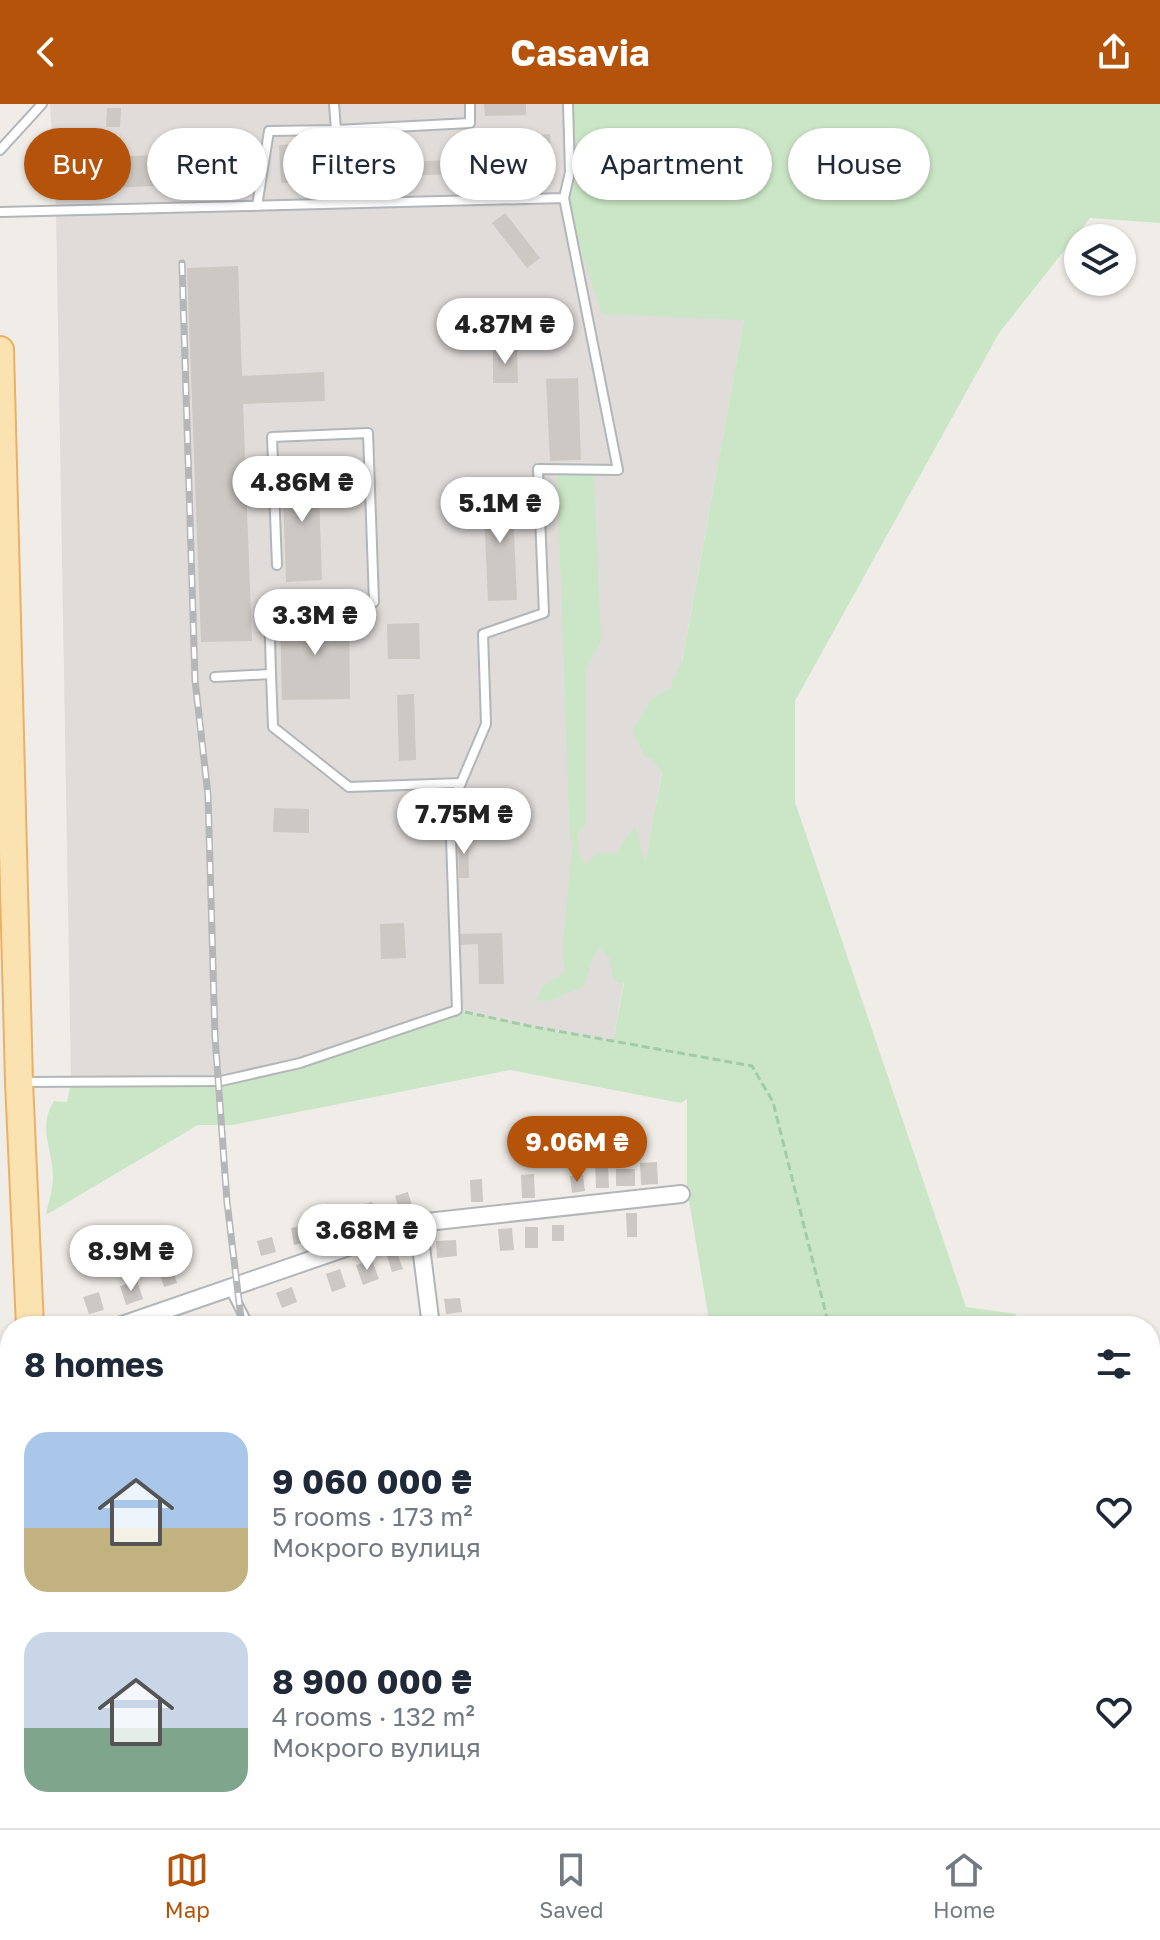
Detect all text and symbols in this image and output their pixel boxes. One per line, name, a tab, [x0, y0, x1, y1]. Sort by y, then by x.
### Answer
icon: back	[24, 30, 68, 74]
icon: share	[1092, 30, 1136, 74]
text: Casavia	[510, 31, 650, 74]
chip: Buy	[24, 128, 131, 200]
chip: Rent	[147, 128, 267, 200]
chip: Filters	[283, 128, 424, 200]
chip: New	[440, 128, 556, 200]
chip: Apartment	[572, 128, 772, 200]
chip: House	[788, 128, 930, 200]
map controls	[1064, 224, 1136, 296]
button: layers	[1064, 224, 1136, 296]
pin: 4.87M ₴	[431, 298, 579, 366]
text: 4.87M ₴	[455, 308, 555, 339]
pin: 4.86M ₴	[228, 456, 376, 524]
text: 4.86M ₴	[250, 466, 354, 497]
pin: 5.1M ₴	[435, 477, 565, 545]
text: 5.1M ₴	[458, 487, 542, 518]
pin: 3.3M ₴	[250, 589, 380, 657]
text: 3.3M ₴	[272, 599, 358, 630]
pin: 7.75M ₴	[390, 788, 538, 856]
text: 7.75M ₴	[415, 798, 513, 829]
pin: 9.06M ₴	[503, 1116, 651, 1184]
text: 9.06M ₴	[525, 1126, 629, 1157]
pin: 3.68M ₴	[293, 1204, 441, 1272]
text: 3.68M ₴	[316, 1214, 418, 1245]
pin: 8.9M ₴	[66, 1225, 196, 1293]
text: 8.9M ₴	[88, 1235, 174, 1266]
icon: filters	[1092, 1342, 1136, 1386]
text: 8 homes	[24, 1344, 164, 1384]
text: 9 060 000 ₴	[272, 1461, 472, 1501]
icon: home	[88, 1464, 184, 1560]
icon: heart	[1092, 1490, 1136, 1534]
text: 5 rooms · 173 m²	[272, 1501, 473, 1532]
text: Мокрого вулиця	[272, 1532, 481, 1563]
text: 8 900 000 ₴	[272, 1661, 472, 1701]
icon: home	[88, 1664, 184, 1760]
icon: heart	[1092, 1690, 1136, 1734]
text: 4 rooms · 132 m²	[272, 1701, 475, 1732]
text: Мокрого вулиця	[272, 1732, 481, 1763]
tab: Map	[165, 1848, 210, 1923]
tab: Saved	[539, 1848, 603, 1923]
tab: Home	[933, 1848, 995, 1923]

